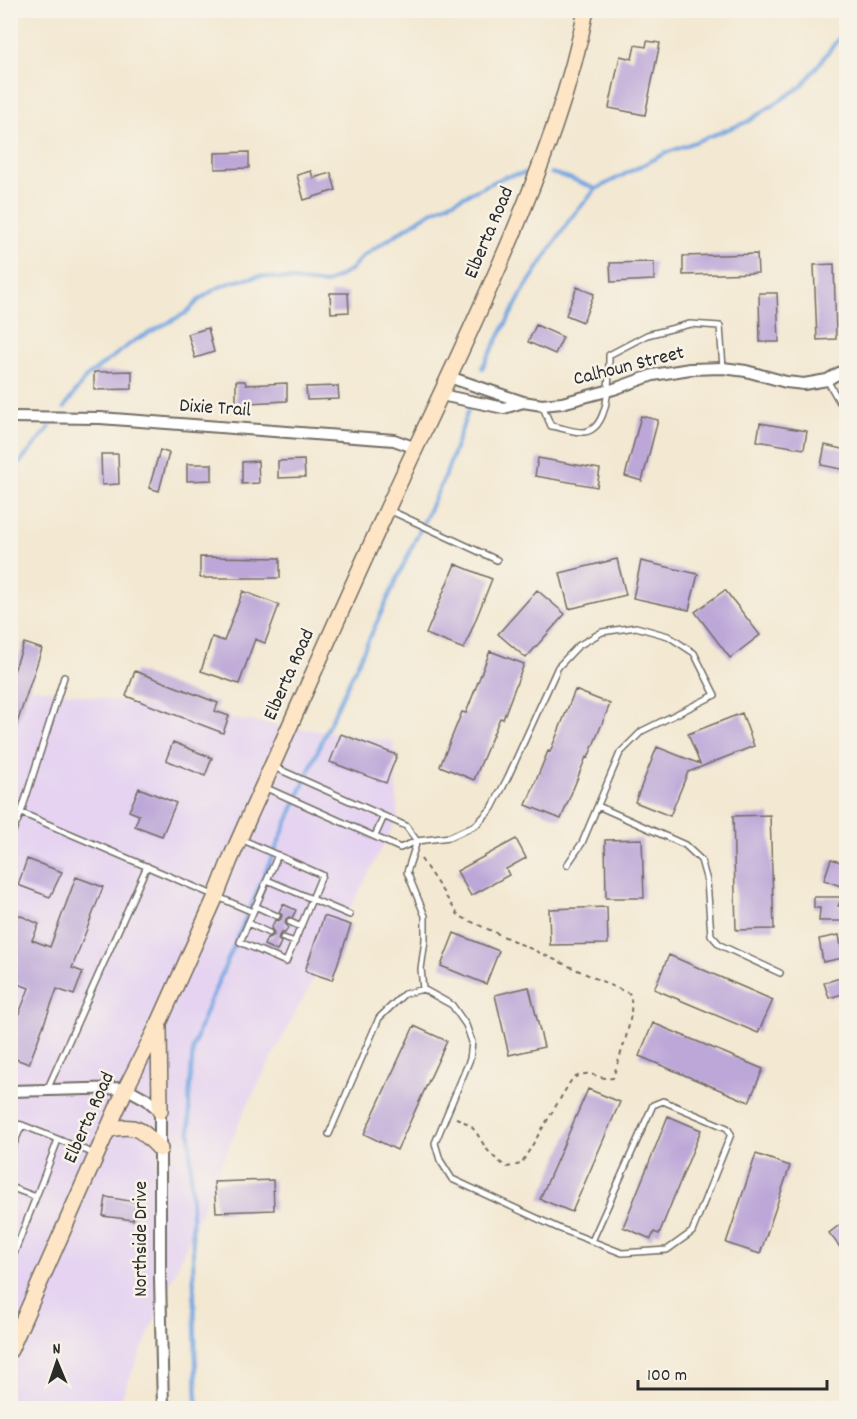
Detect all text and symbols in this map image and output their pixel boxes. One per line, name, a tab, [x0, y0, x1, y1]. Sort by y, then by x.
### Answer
street label: Elberta Road	[458, 183, 522, 283]
street label: Calhoun Street	[571, 340, 687, 394]
street label: Dixie Trail	[178, 393, 252, 425]
street label: Elberta Road	[257, 625, 323, 725]
street label: Elberta Road	[57, 1068, 123, 1168]
street label: Northside Drive	[128, 1181, 156, 1297]
north arrow	[27, 1332, 87, 1392]
text: N	[52, 1338, 61, 1361]
scale bar	[638, 1353, 827, 1391]
text: 100 m	[647, 1364, 687, 1389]

